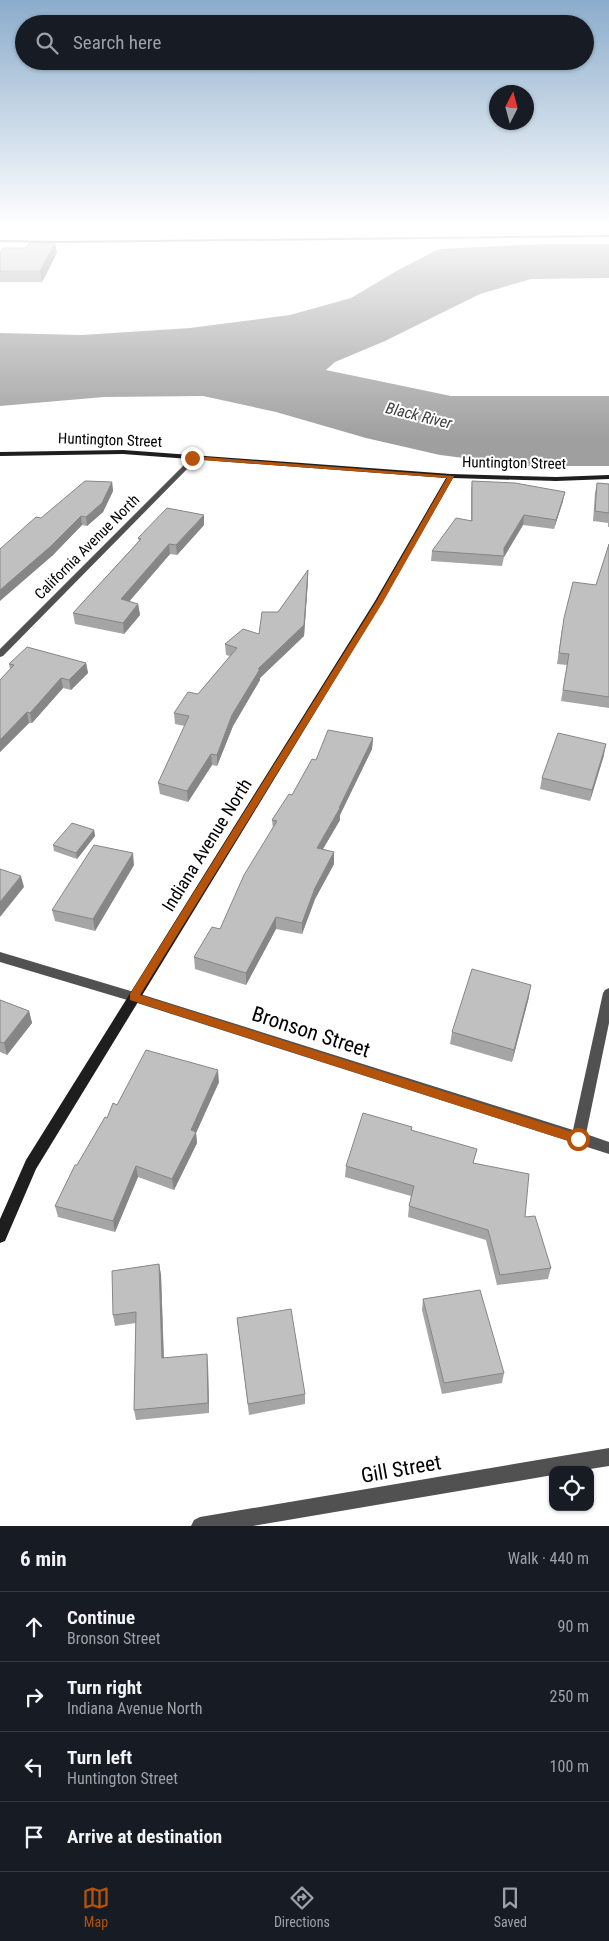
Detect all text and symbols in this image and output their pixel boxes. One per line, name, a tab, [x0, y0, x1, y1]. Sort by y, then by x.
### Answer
search box	[15, 15, 594, 70]
icon: search	[33, 29, 61, 57]
text: Search here	[73, 31, 161, 54]
north arrow	[489, 85, 534, 130]
water label: Black River	[384, 398, 455, 433]
street label: Huntington Street	[58, 429, 162, 451]
route end	[181, 447, 204, 470]
street label: Huntington Street	[462, 453, 566, 473]
street label: California Avenue North	[31, 491, 143, 603]
street label: Indiana Avenue North	[157, 775, 256, 915]
street label: Bronson Street	[249, 1002, 373, 1062]
route start	[567, 1128, 590, 1151]
street label: Gill Street	[359, 1450, 443, 1488]
map controls	[549, 1466, 594, 1511]
button: locate	[549, 1466, 594, 1511]
text: 6 min	[20, 1547, 67, 1571]
text: Walk · 440 m	[508, 1549, 589, 1568]
text: Continue	[67, 1606, 135, 1629]
icon: ahead	[20, 1613, 48, 1641]
text: 90 m	[557, 1617, 589, 1636]
text: Bronson Street	[67, 1629, 160, 1648]
text: Turn right	[67, 1676, 142, 1699]
icon: right	[20, 1683, 48, 1711]
text: 250 m	[550, 1687, 589, 1706]
text: Indiana Avenue North	[67, 1699, 203, 1718]
text: Turn left	[67, 1746, 132, 1769]
icon: left	[20, 1753, 48, 1781]
text: 100 m	[550, 1757, 589, 1776]
text: Huntington Street	[67, 1769, 178, 1788]
icon: arrive	[20, 1823, 48, 1851]
text: Arrive at destination	[67, 1825, 222, 1848]
tab: Map	[82, 1884, 110, 1930]
tab: Directions	[274, 1884, 330, 1930]
tab: Saved	[494, 1884, 527, 1930]

